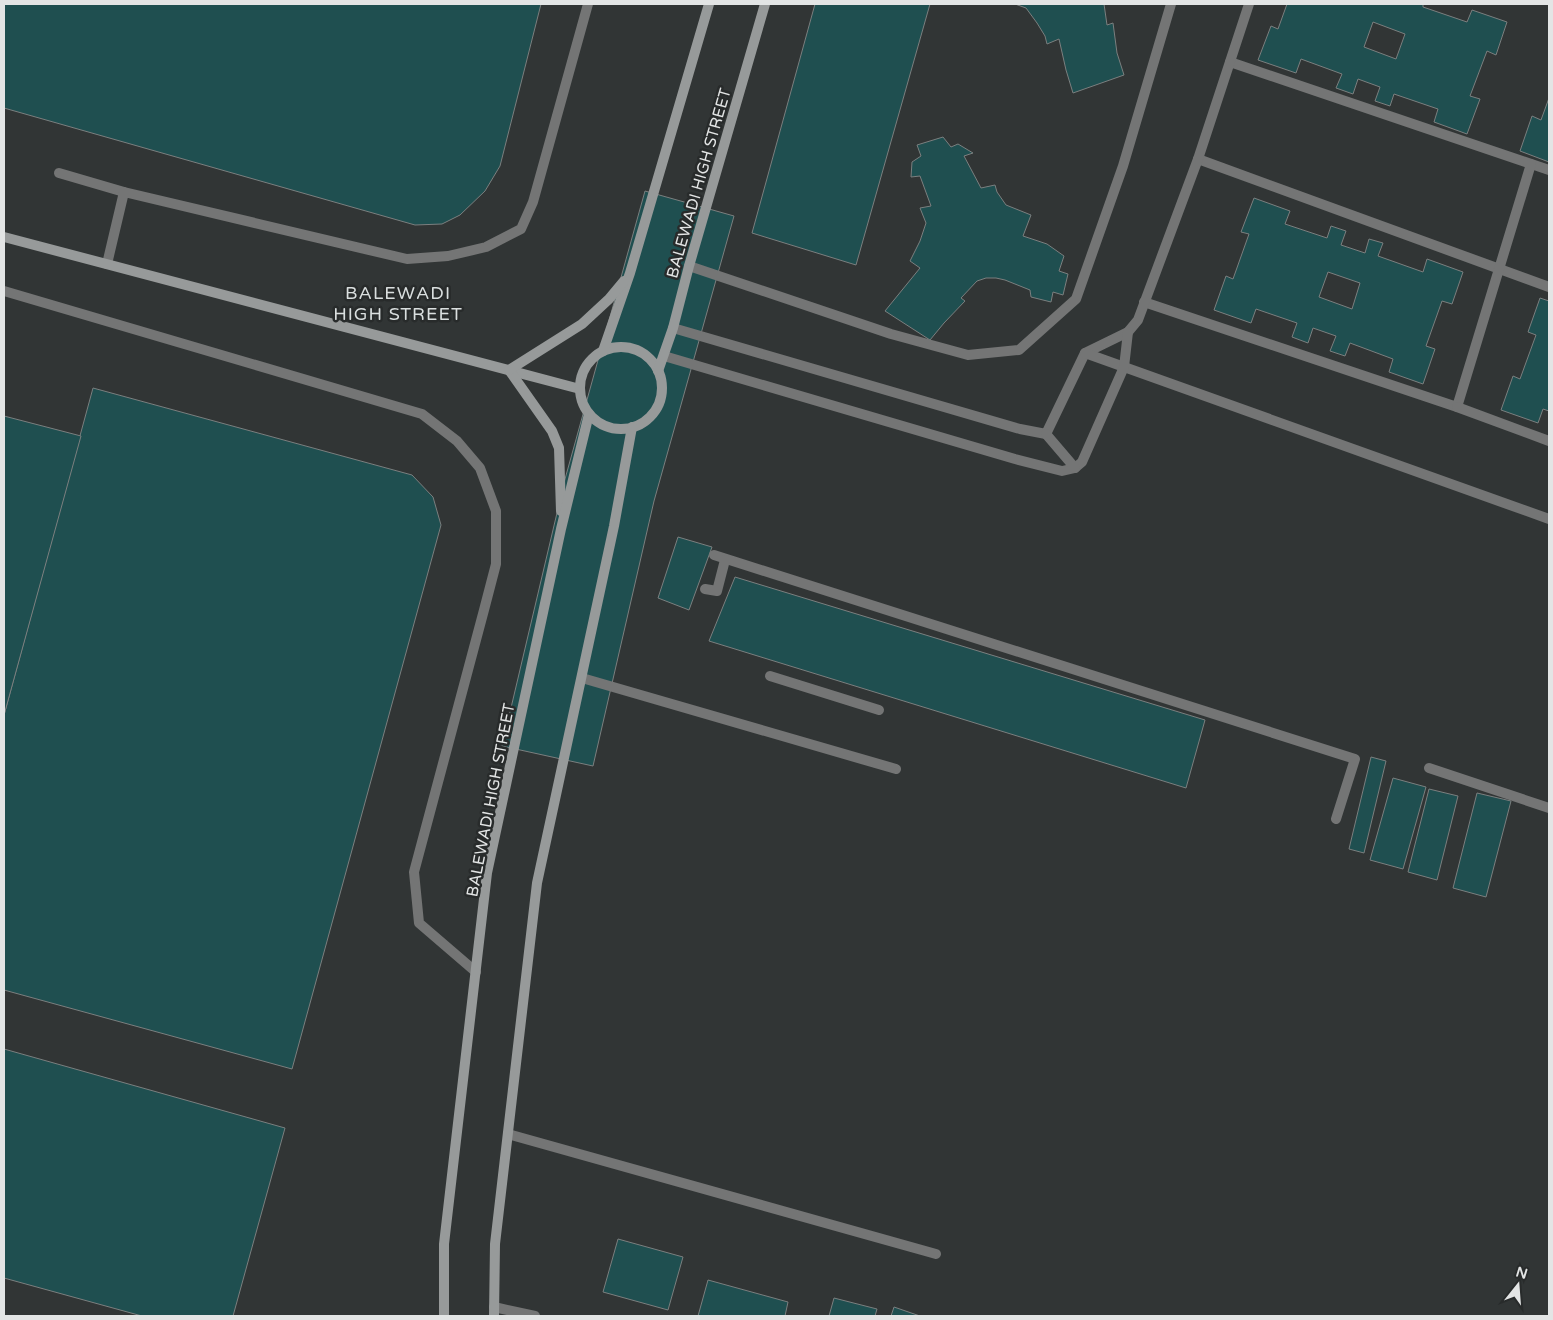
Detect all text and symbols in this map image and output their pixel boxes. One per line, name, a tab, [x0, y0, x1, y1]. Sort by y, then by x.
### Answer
street label: BALEWADI HIGH STREET	[662, 86, 736, 281]
district label: BALEWADI HIGH STREET	[333, 282, 463, 325]
street label: BALEWADI HIGH STREET	[462, 701, 520, 899]
north arrow	[1493, 1260, 1543, 1310]
text: N	[1514, 1263, 1530, 1283]

